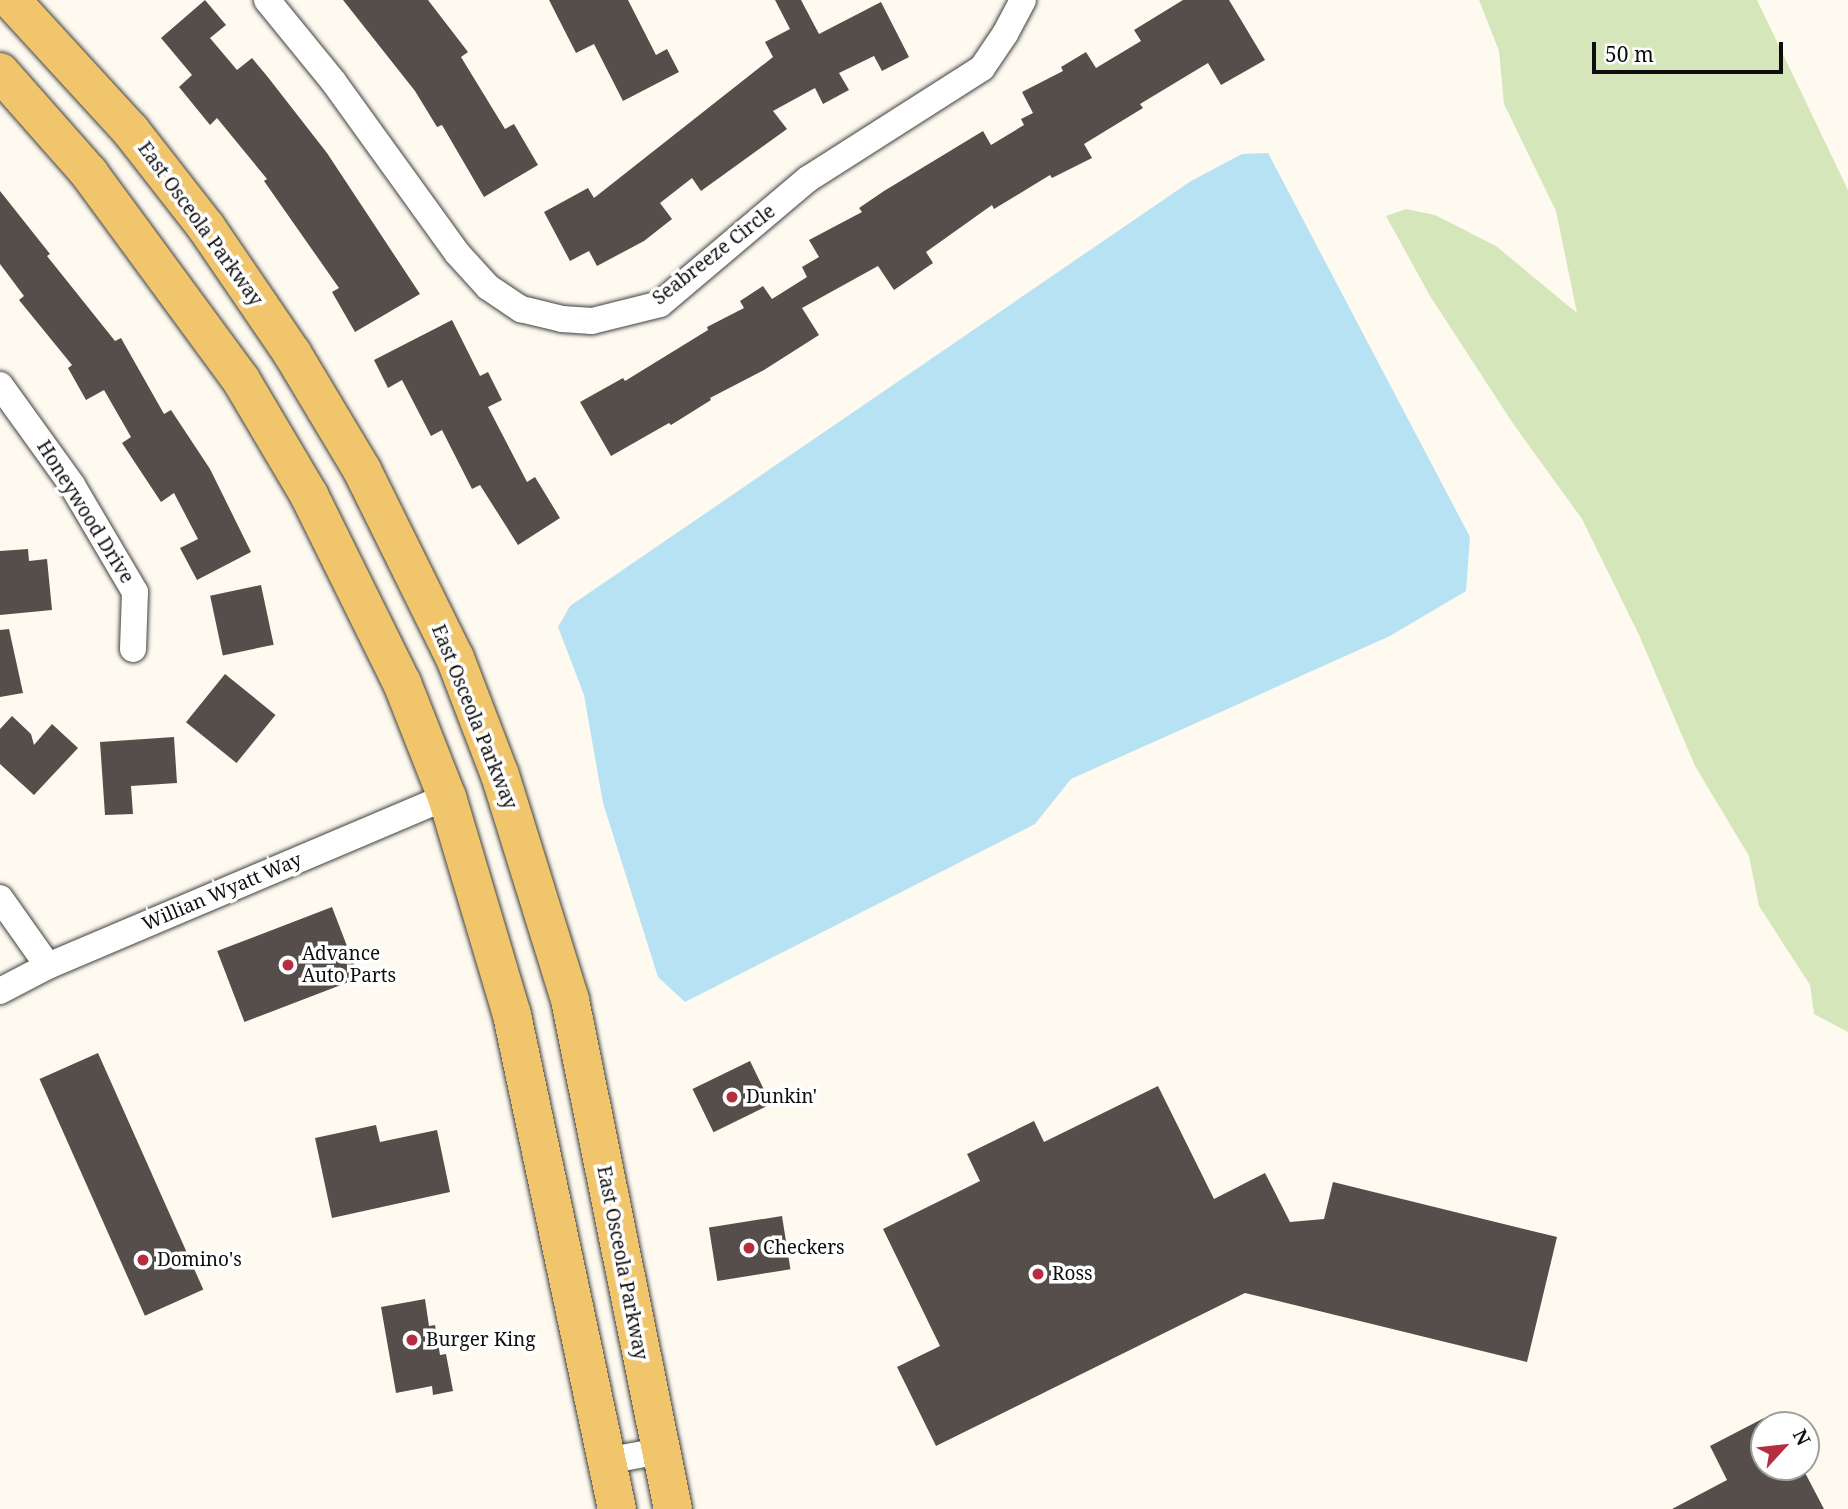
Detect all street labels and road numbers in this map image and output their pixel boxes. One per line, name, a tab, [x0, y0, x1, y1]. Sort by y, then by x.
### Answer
street label: East Osceola Parkway	[133, 138, 267, 310]
street label: Seabreeze Circle	[648, 200, 780, 310]
street label: Honeywood Drive	[32, 436, 138, 588]
street label: East Osceola Parkway	[427, 621, 521, 813]
street label: Willian Wyatt Way	[139, 848, 305, 936]
street label: East Osceola Parkway	[592, 1164, 652, 1362]

